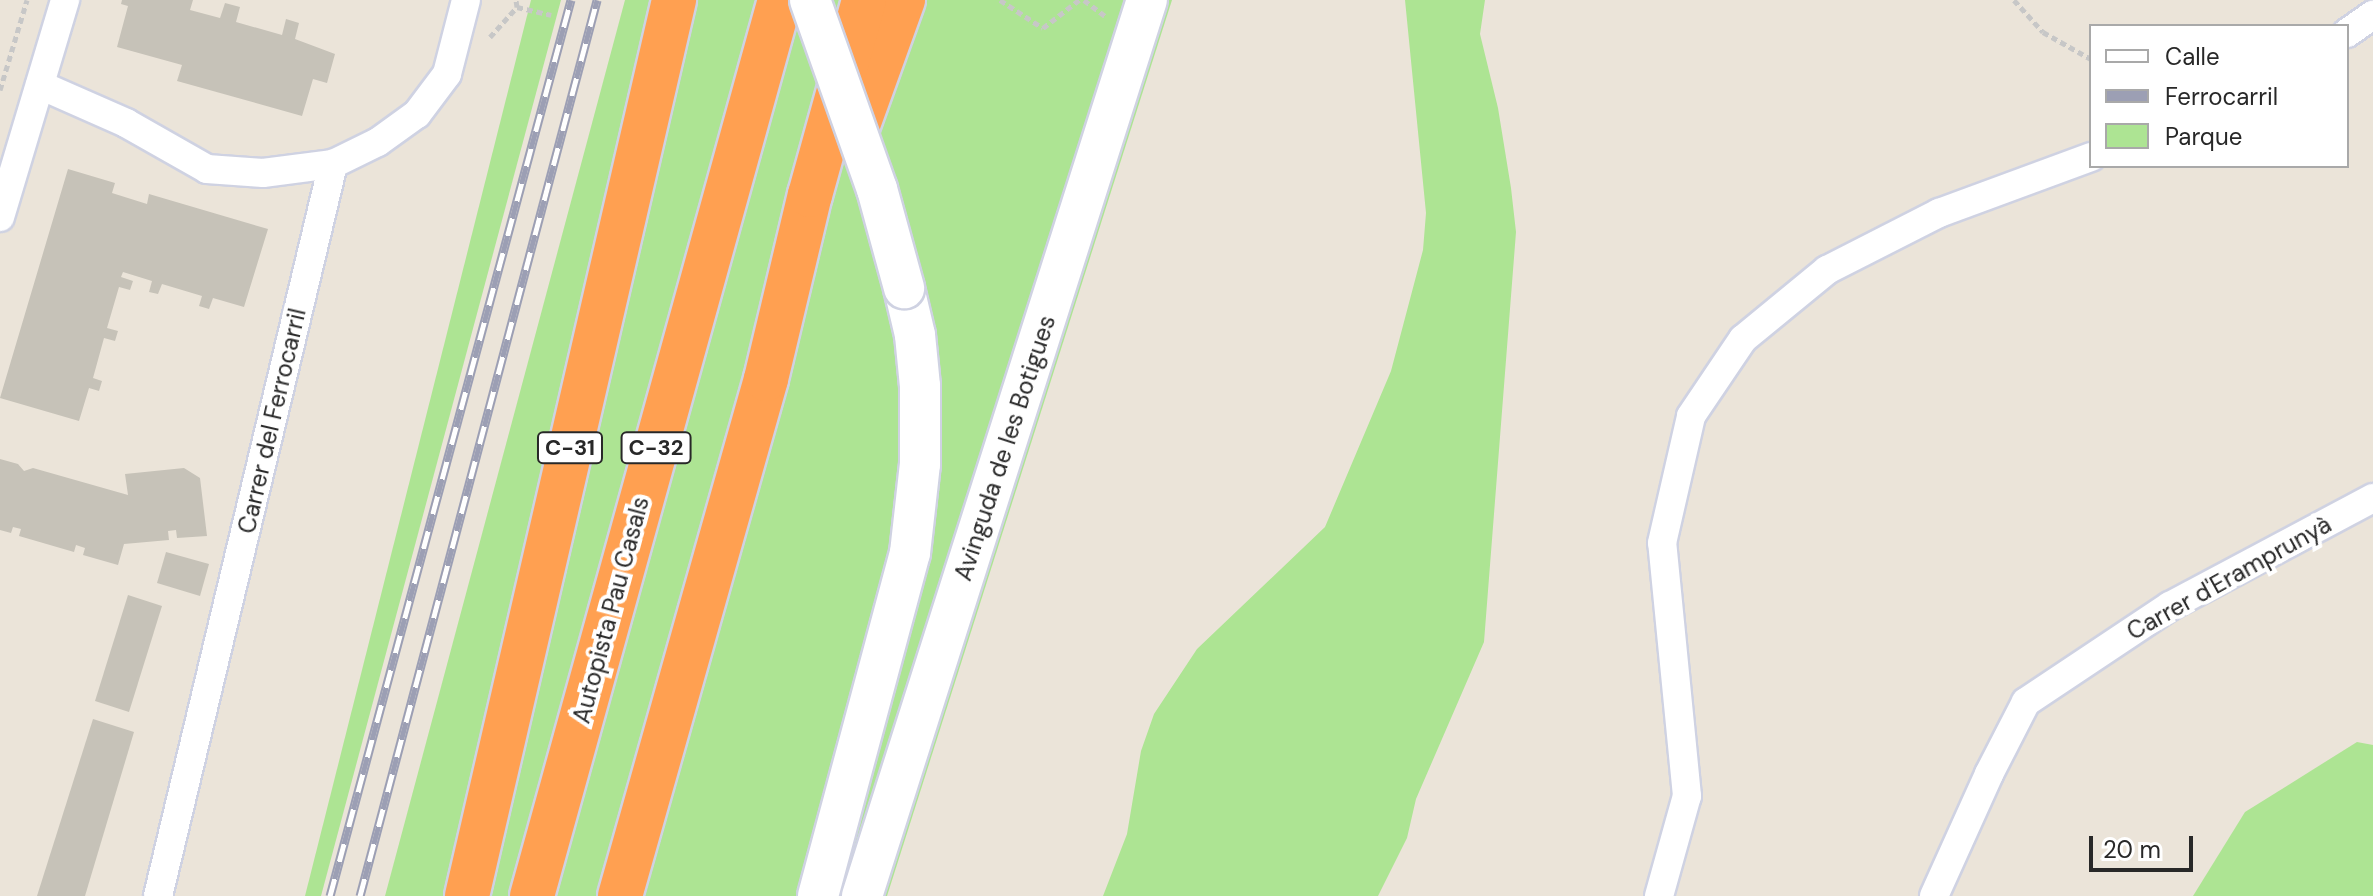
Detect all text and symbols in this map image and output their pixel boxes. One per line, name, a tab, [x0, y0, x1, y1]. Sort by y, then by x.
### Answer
legend	[2089, 24, 2349, 168]
text: Calle	[2165, 41, 2220, 72]
text: Ferrocarril	[2165, 81, 2278, 112]
text: Parque	[2165, 121, 2242, 152]
street label: Carrer del Ferrocarril	[232, 306, 312, 536]
street label: Avinguda de les Botigues	[948, 312, 1062, 584]
road number: C-31	[536, 430, 604, 466]
road number: C-32	[620, 430, 692, 466]
street label: Autopista Pau Casals	[567, 494, 655, 726]
street label: Carrer d'Eramprunyà	[2122, 510, 2336, 646]
scale bar	[2093, 820, 2197, 870]
text: 20 m	[2103, 834, 2161, 865]

